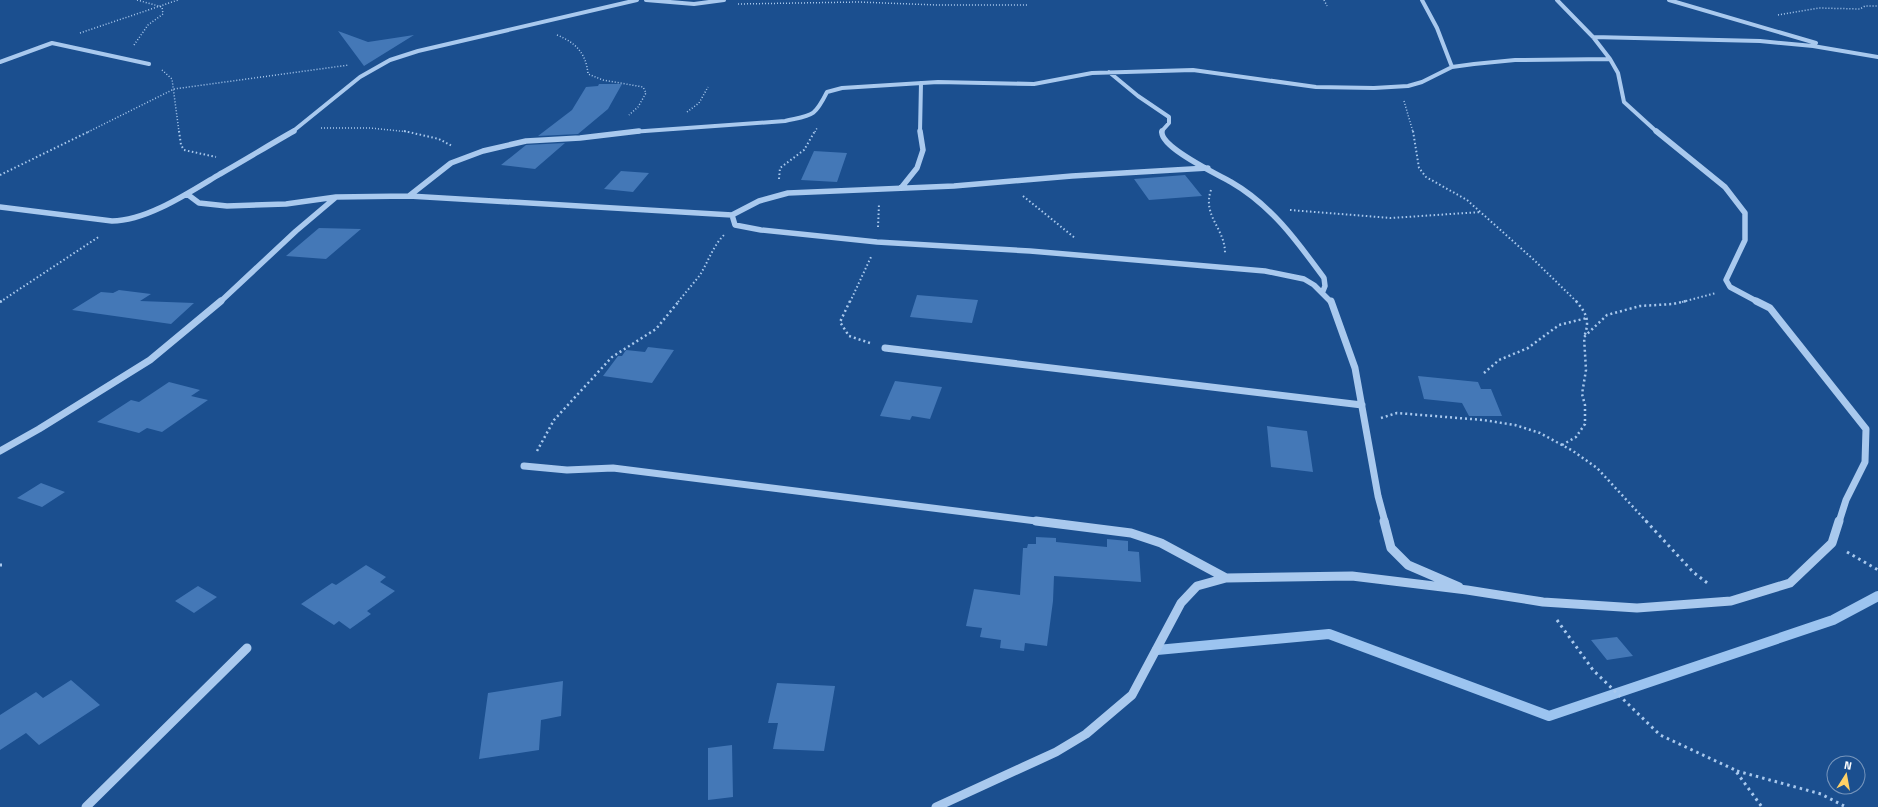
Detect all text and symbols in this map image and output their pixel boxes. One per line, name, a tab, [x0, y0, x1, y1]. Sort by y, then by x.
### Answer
north arrow	[1826, 755, 1866, 795]
text: N	[1843, 757, 1853, 774]

